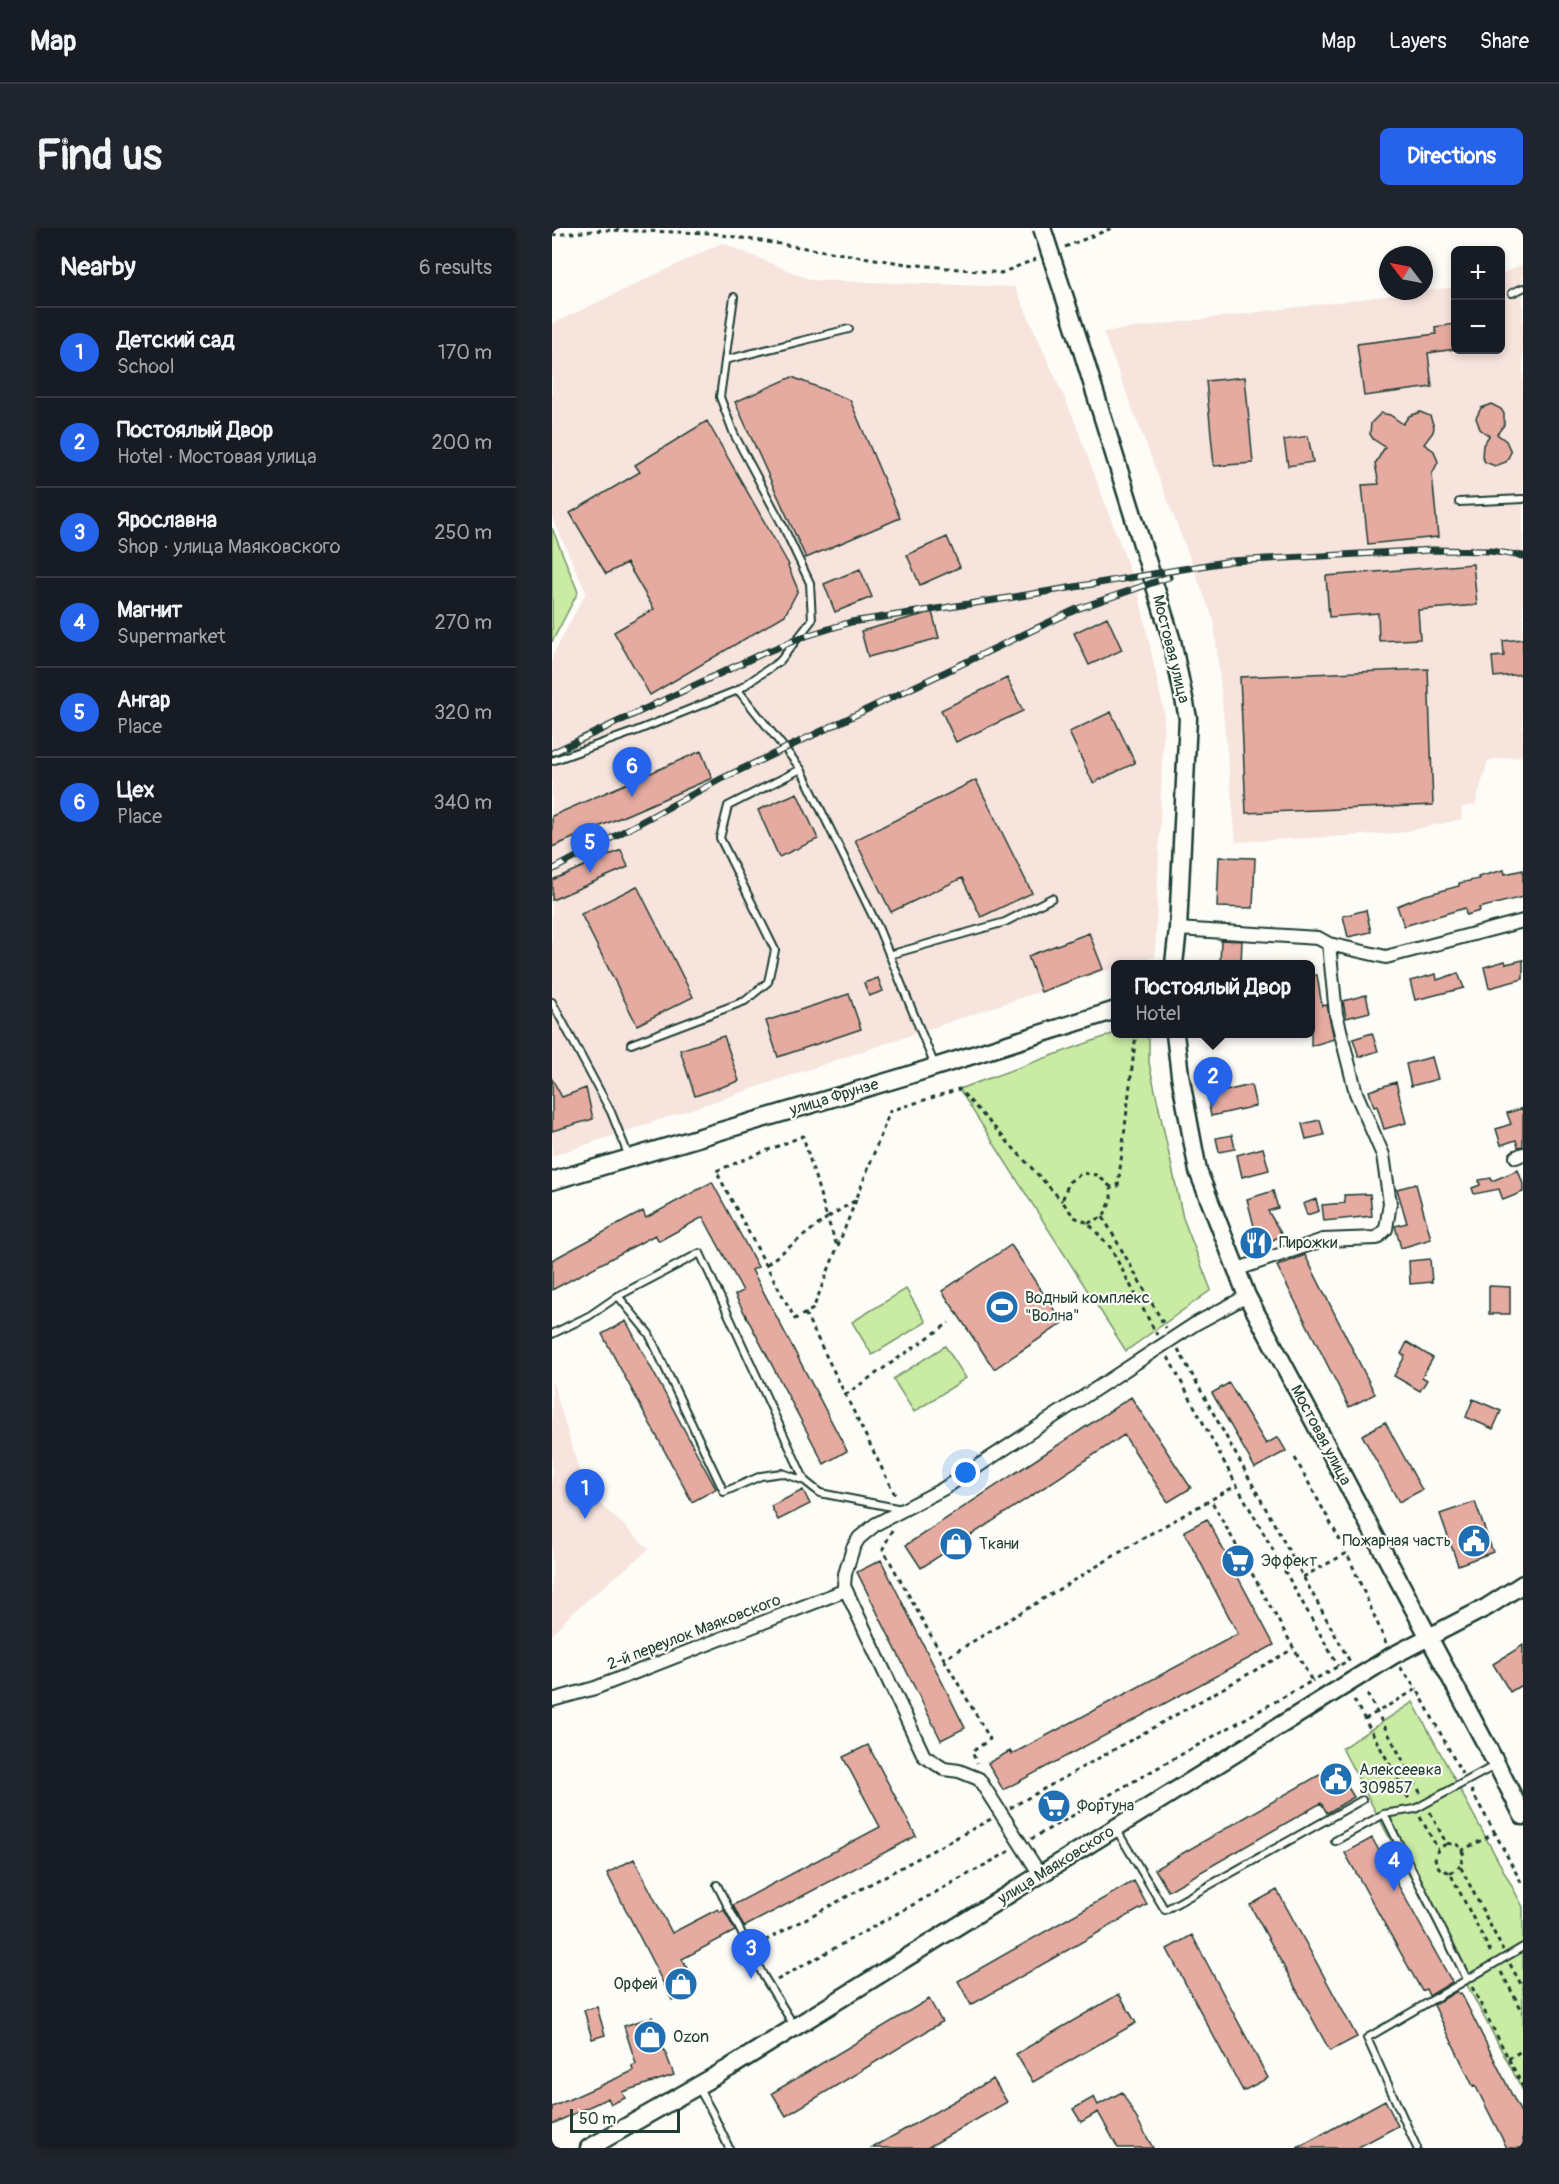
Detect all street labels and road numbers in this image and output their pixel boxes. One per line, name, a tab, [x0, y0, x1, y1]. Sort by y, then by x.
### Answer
street label: Мостовая улица	[1148, 593, 1194, 705]
street label: улица Фрунзе	[786, 1074, 881, 1120]
street label: Мостовая улица	[1286, 1381, 1356, 1489]
street label: 2-й переулок Маяковского	[604, 1590, 784, 1674]
street label: улица Маяковского	[993, 1821, 1118, 1909]

